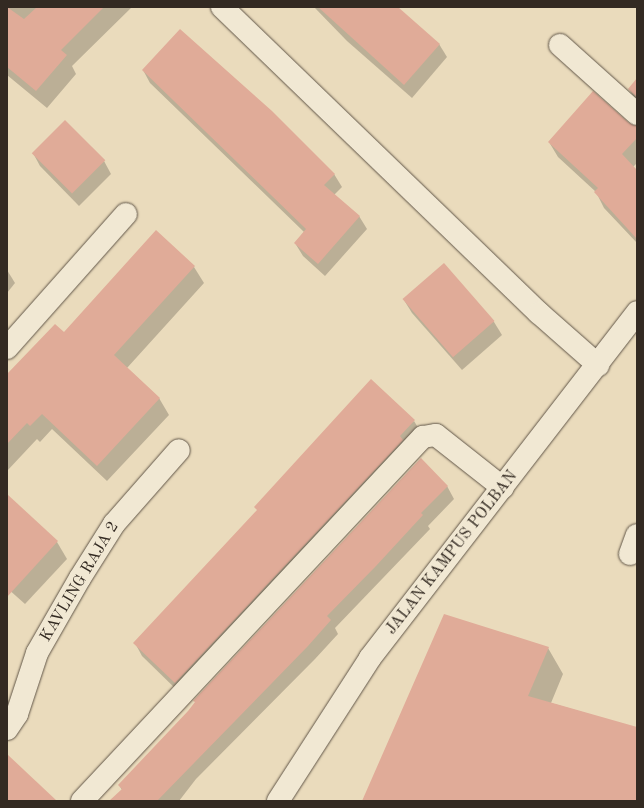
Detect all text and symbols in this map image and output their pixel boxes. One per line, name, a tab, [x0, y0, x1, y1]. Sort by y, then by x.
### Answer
street label: JALAN KAMPUS POLBAN	[382, 467, 522, 639]
street label: KAVLING RAJA 2	[37, 518, 123, 646]

